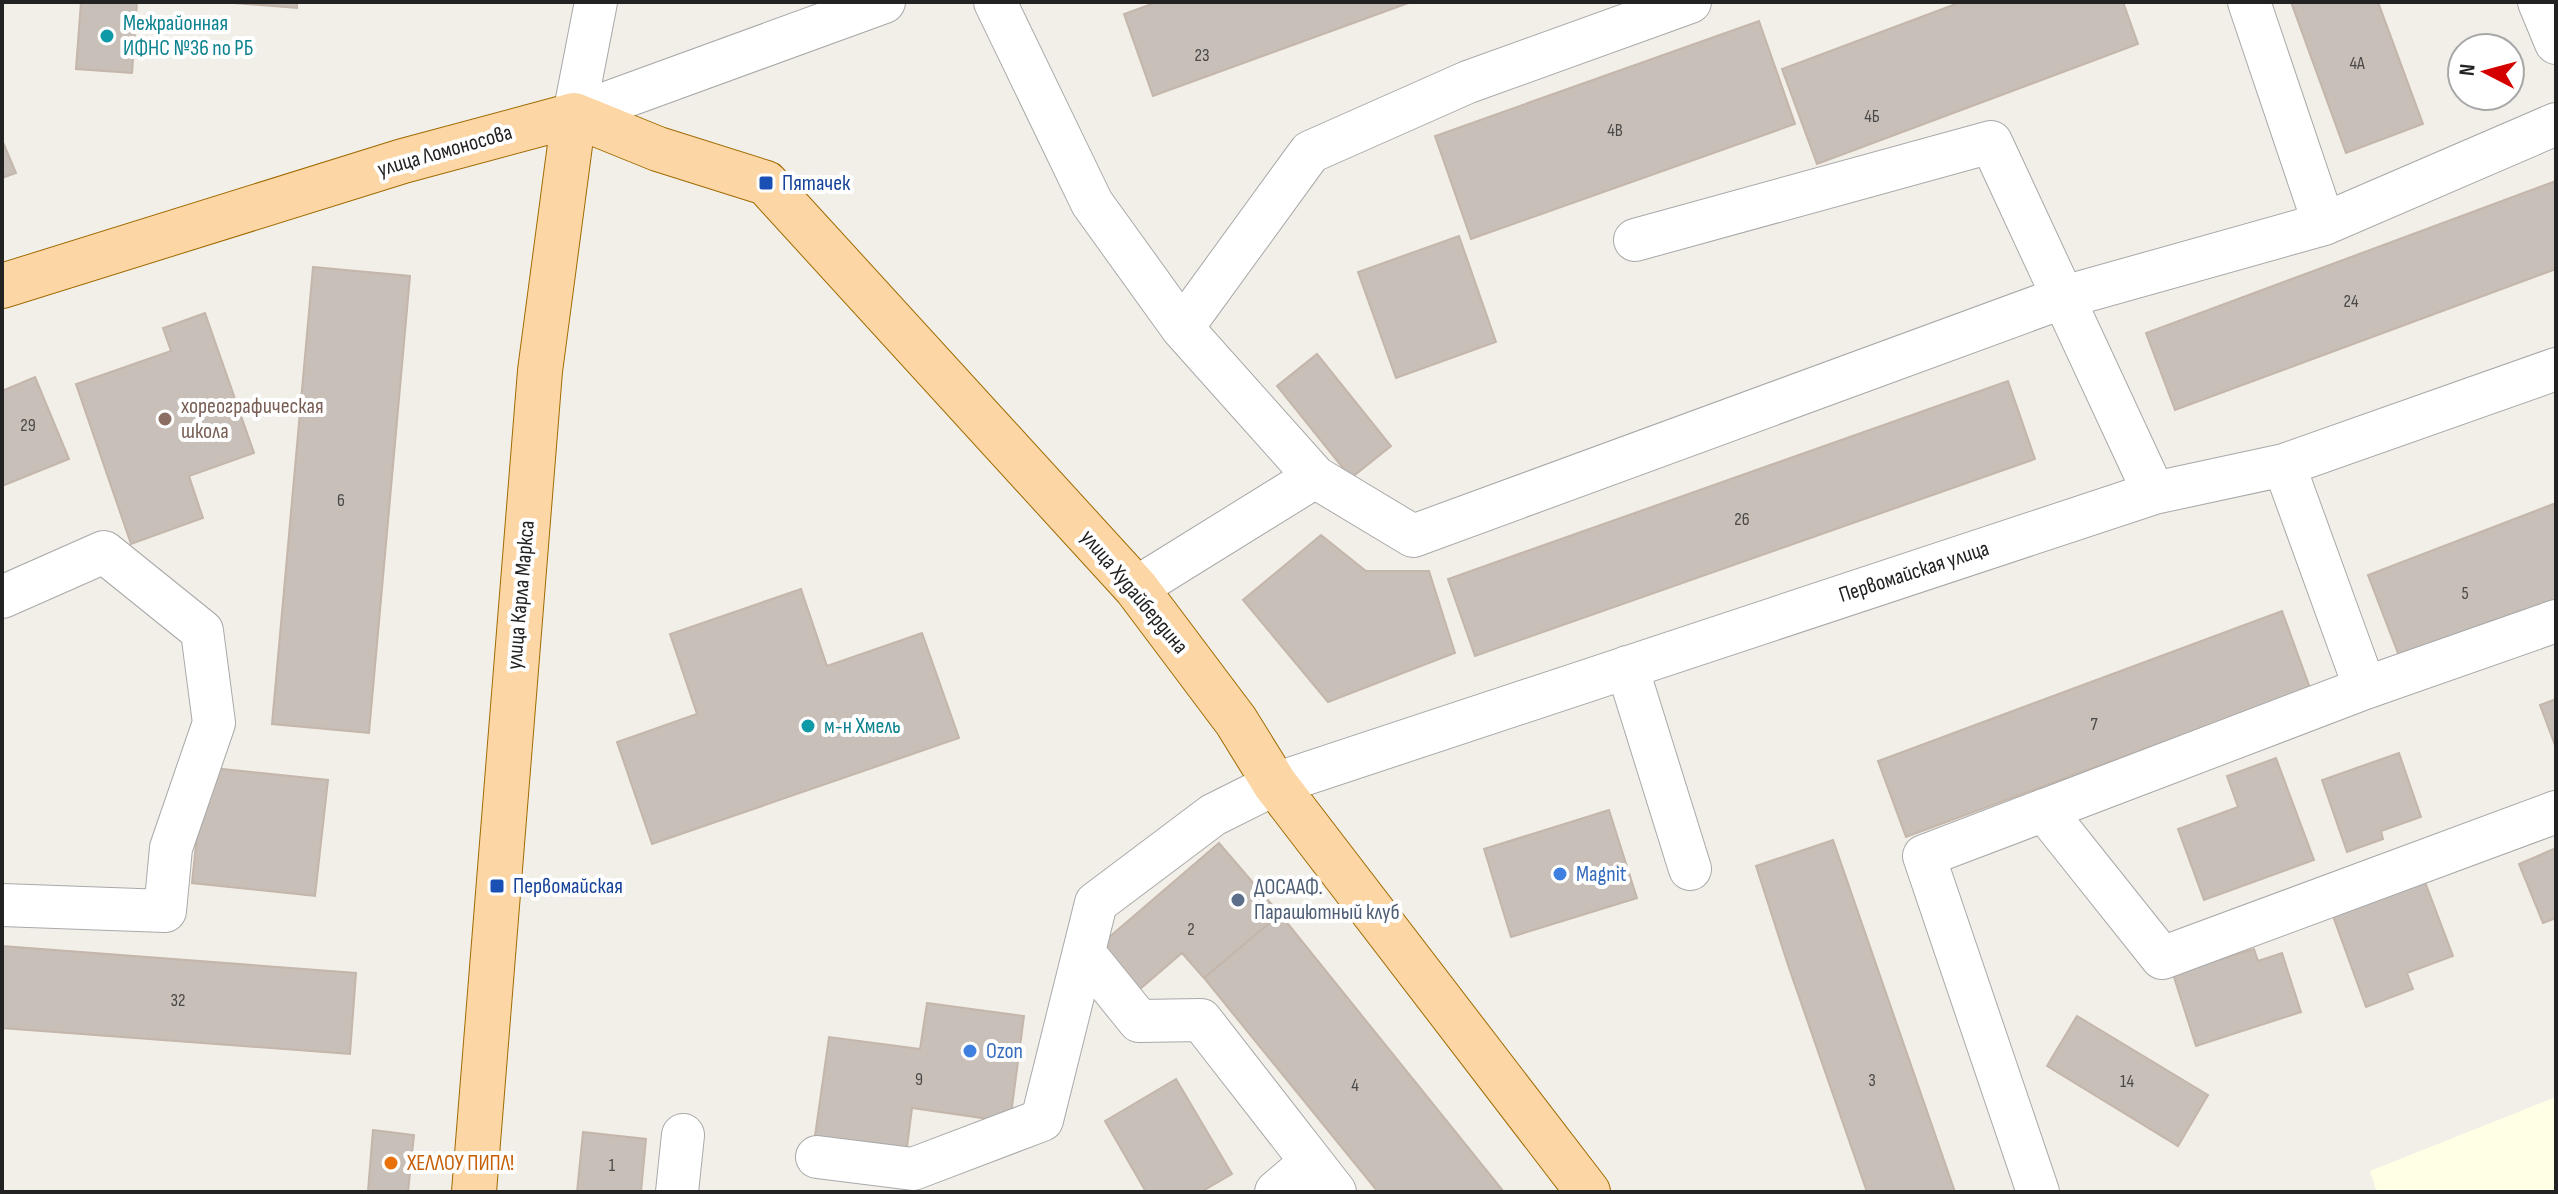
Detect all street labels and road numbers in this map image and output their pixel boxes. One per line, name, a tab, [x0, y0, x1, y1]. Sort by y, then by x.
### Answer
street label: улица Ломоносова	[375, 119, 515, 183]
street label: улица Карла Маркса	[501, 519, 541, 671]
street label: улица Худайбердина	[1074, 524, 1194, 660]
street label: Первомайская улица	[1835, 535, 1993, 609]

